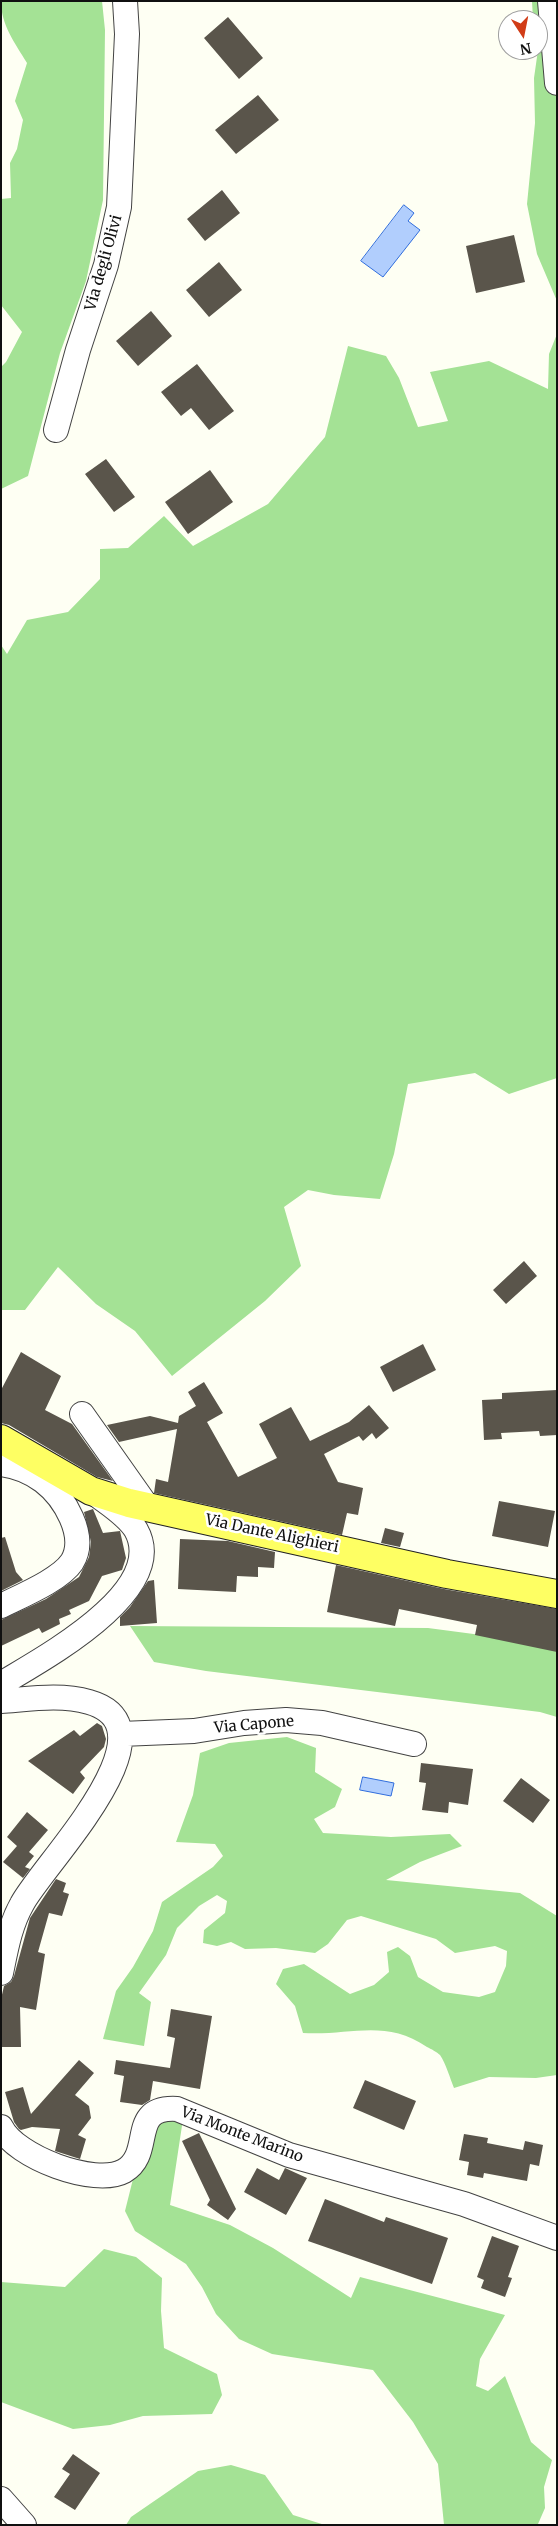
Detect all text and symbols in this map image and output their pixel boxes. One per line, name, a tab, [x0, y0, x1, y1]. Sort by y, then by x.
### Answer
north arrow	[498, 10, 548, 60]
text: N	[519, 39, 533, 59]
street label: Via degli Olivi	[82, 213, 126, 313]
street label: Via Dante Alighieri	[204, 1511, 340, 1557]
street label: Via Capone	[213, 1713, 295, 1737]
street label: Via Monte Marino	[178, 2103, 306, 2167]

